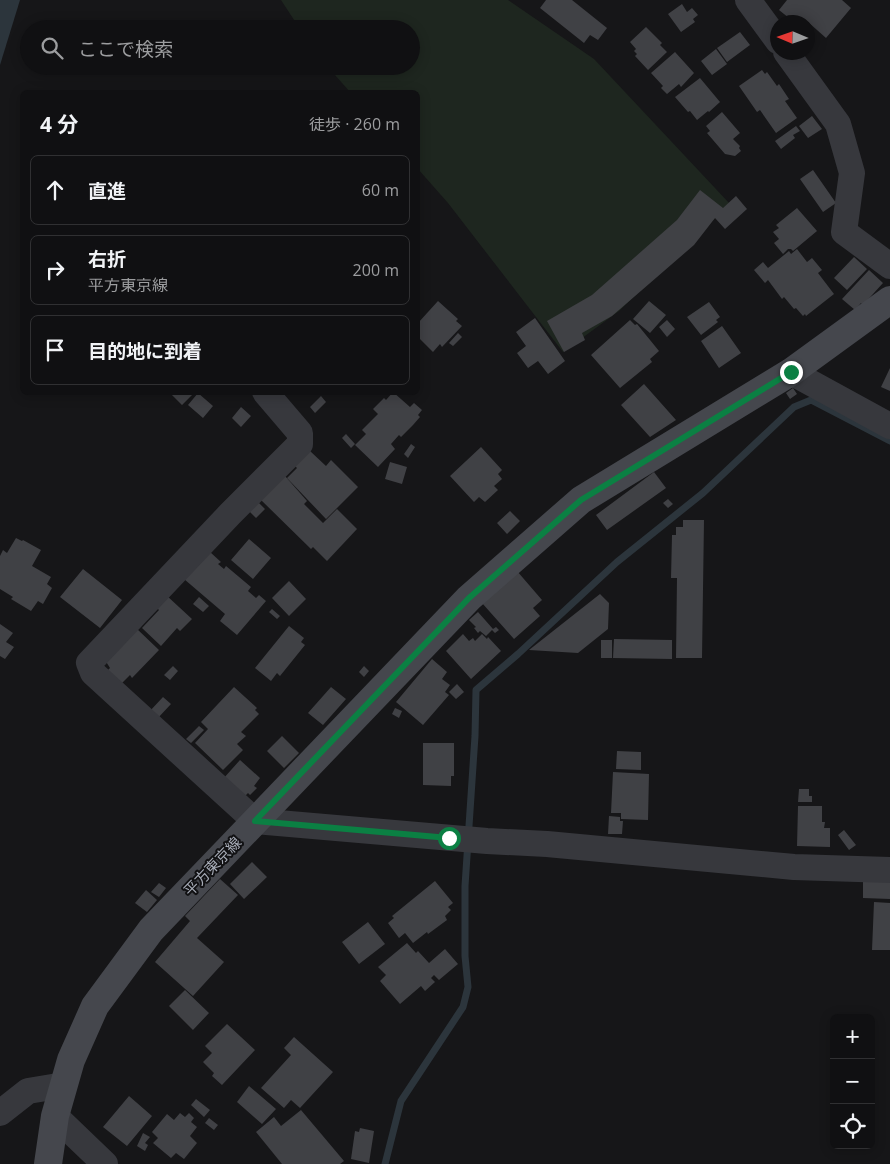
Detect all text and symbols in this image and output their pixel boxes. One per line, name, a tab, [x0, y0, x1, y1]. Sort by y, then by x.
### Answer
north arrow	[770, 15, 815, 60]
search box	[20, 20, 420, 75]
icon: search	[38, 34, 66, 62]
text: ここで検索	[78, 36, 173, 62]
text: 4 分	[40, 110, 78, 138]
text: 徒歩 · 260 m	[309, 113, 400, 135]
icon: ahead	[41, 176, 69, 204]
text: 直進	[88, 178, 126, 204]
text: 60 m	[362, 179, 399, 201]
text: 右折	[88, 246, 126, 272]
icon: right	[41, 256, 69, 284]
text: 200 m	[353, 259, 399, 281]
text: 平方東京線	[88, 274, 168, 296]
icon: arrive	[41, 336, 69, 364]
text: 目的地に到着	[88, 338, 202, 364]
route end	[780, 361, 803, 384]
route start	[438, 827, 461, 850]
street label: 平方東京線	[179, 832, 245, 900]
map controls	[830, 1014, 875, 1149]
button: +	[830, 1014, 875, 1059]
button: −	[830, 1059, 875, 1104]
button: locate	[830, 1104, 875, 1149]

